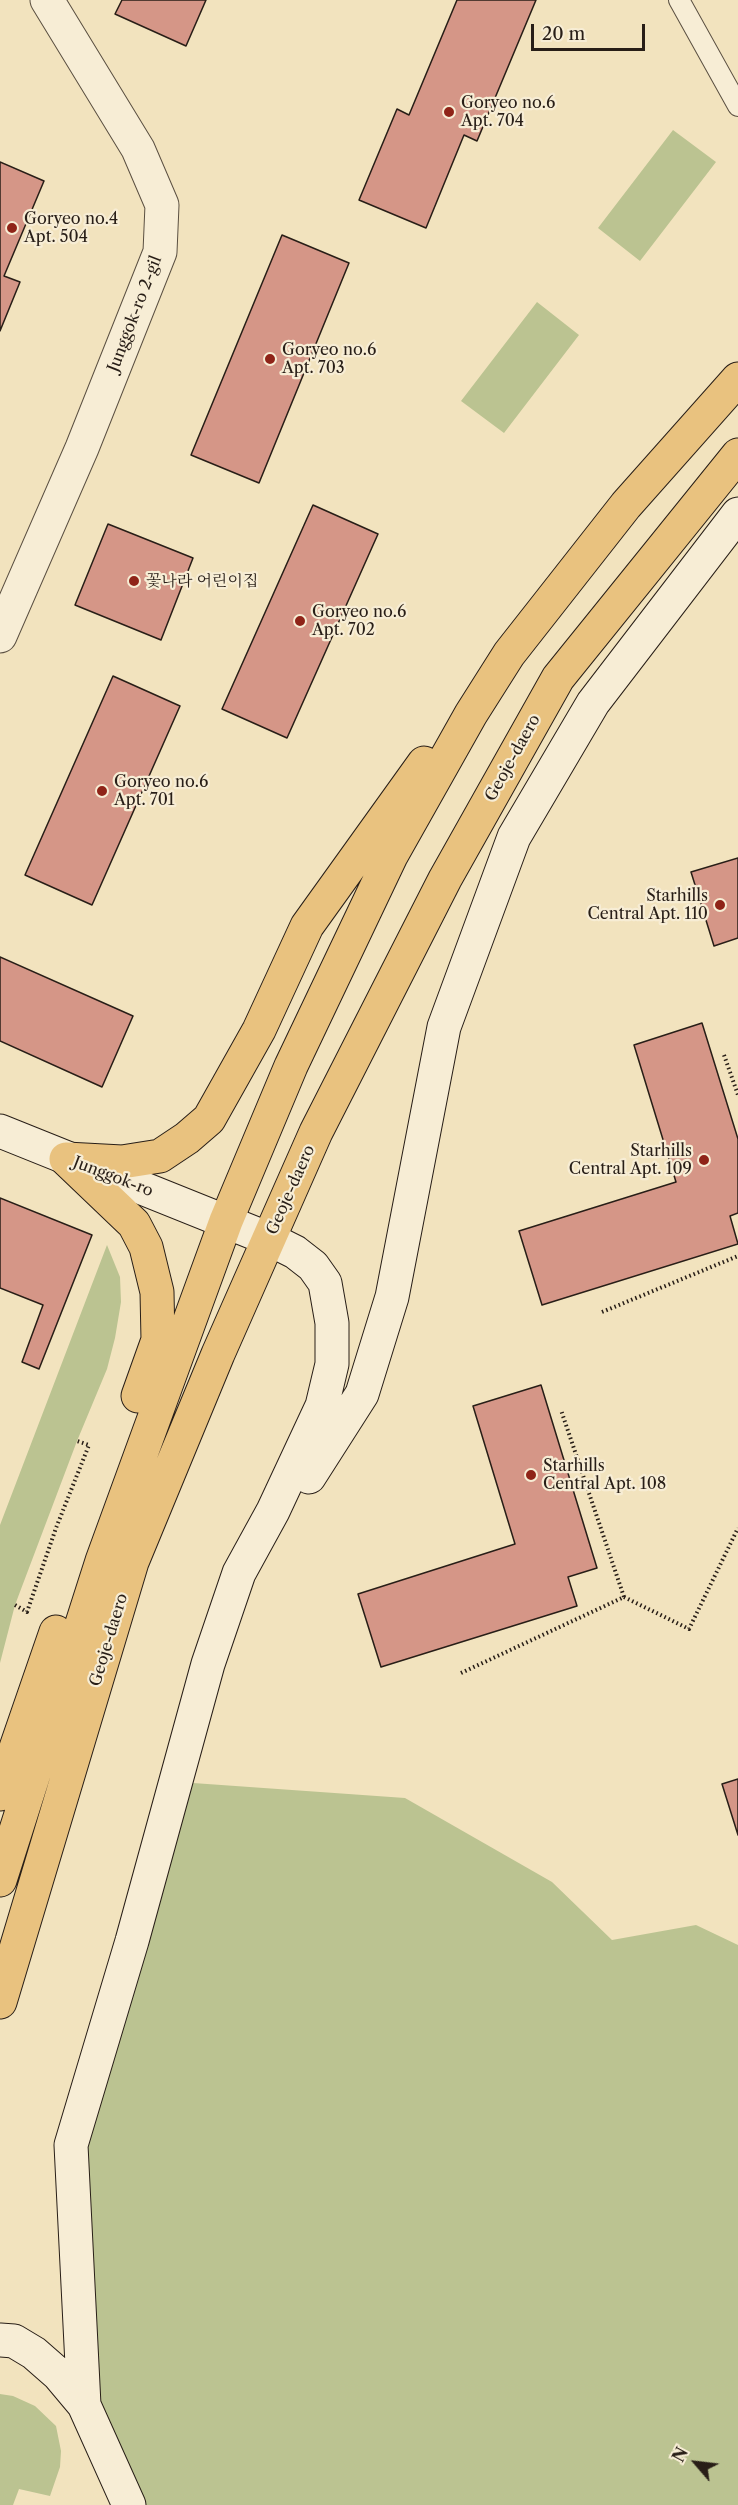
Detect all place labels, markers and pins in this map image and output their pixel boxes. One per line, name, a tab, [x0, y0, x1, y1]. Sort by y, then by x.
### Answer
place label: Goryeo no.6 Apt. 704	[461, 93, 555, 131]
marker: Goryeo no.6 Apt. 704	[442, 105, 456, 119]
place label: Goryeo no.4 Apt. 504	[24, 209, 118, 247]
marker: Goryeo no.4 Apt. 504	[5, 221, 19, 235]
place label: Goryeo no.6 Apt. 703	[282, 340, 376, 378]
marker: Goryeo no.6 Apt. 703	[263, 352, 277, 366]
place label: 꽃나라 어린이집	[146, 571, 258, 591]
marker: 꽃나라 어린이집	[127, 574, 141, 588]
place label: Goryeo no.6 Apt. 702	[312, 602, 406, 640]
marker: Goryeo no.6 Apt. 702	[293, 614, 307, 628]
place label: Goryeo no.6 Apt. 701	[114, 772, 208, 810]
marker: Goryeo no.6 Apt. 701	[95, 784, 109, 798]
place label: Starhills Central Apt. 110	[587, 886, 708, 924]
marker: Starhills Central Apt. 110	[713, 898, 727, 912]
place label: Starhills Central Apt. 109	[569, 1141, 692, 1179]
marker: Starhills Central Apt. 109	[697, 1153, 711, 1167]
place label: Starhills Central Apt. 108	[543, 1456, 666, 1494]
marker: Starhills Central Apt. 108	[524, 1468, 538, 1482]

